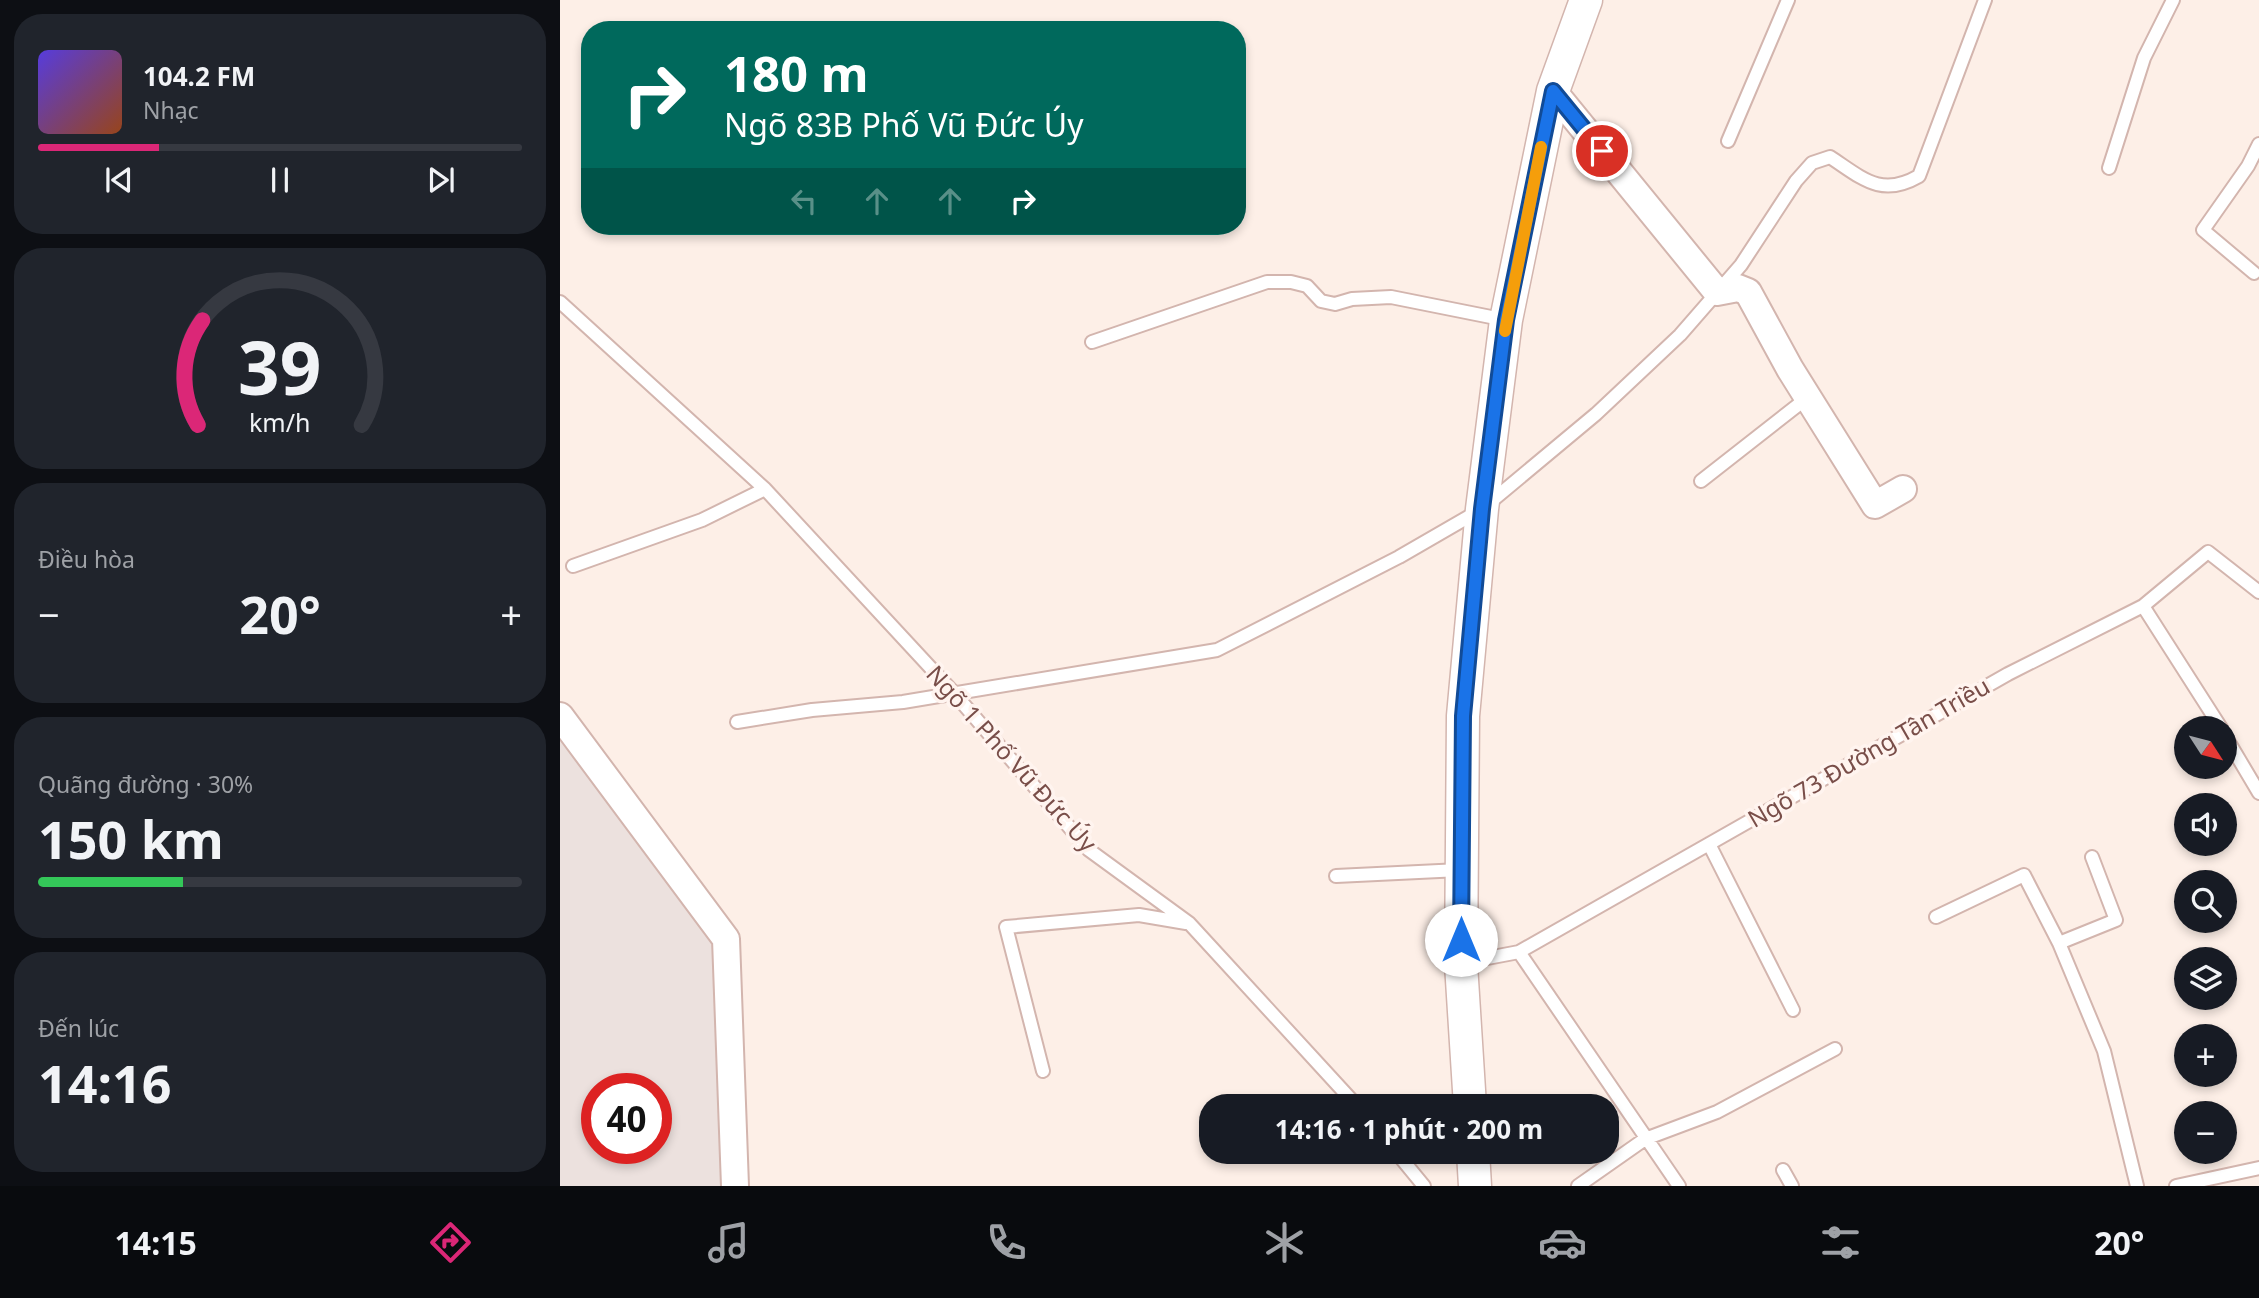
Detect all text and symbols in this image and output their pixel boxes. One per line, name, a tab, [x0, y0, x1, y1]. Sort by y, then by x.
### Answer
text: 180 m	[724, 40, 869, 106]
icon: right	[609, 49, 700, 140]
text: 104.2 FM	[143, 58, 255, 94]
text: Nhạc	[143, 94, 199, 126]
text: Ngõ 83B Phố Vũ Đức Úy	[724, 103, 1084, 146]
pin	[1572, 121, 1632, 181]
icon: arrive	[1583, 132, 1621, 170]
icon: previous	[100, 161, 138, 199]
icon: pause	[261, 161, 299, 199]
icon: next	[422, 161, 460, 199]
icon: left	[785, 182, 823, 220]
icon: ahead	[858, 182, 896, 220]
icon: ahead	[931, 182, 969, 220]
icon: right	[1004, 182, 1042, 220]
text: 39	[238, 317, 322, 416]
text: km/h	[249, 404, 311, 438]
text: Điều hòa	[38, 543, 135, 575]
text: 20°	[239, 578, 321, 649]
text: −	[38, 588, 60, 640]
text: +	[500, 588, 522, 640]
street label: Ngõ 1 Phố Vũ Đức Úy	[919, 658, 1105, 859]
street label: Ngõ 73 Đường Tân Triều	[1741, 669, 1995, 835]
north arrow	[2174, 716, 2236, 779]
map controls	[2174, 716, 2237, 1164]
text: Quãng đường · 30%	[38, 768, 253, 800]
button: sound	[2174, 793, 2237, 856]
text: 150 km	[38, 803, 224, 874]
button: search	[2174, 870, 2237, 933]
position arrow	[1424, 903, 1498, 977]
button: layers	[2174, 947, 2237, 1010]
text: Đến lúc	[38, 1012, 119, 1044]
button: +	[2174, 1024, 2237, 1087]
text: 14:16	[38, 1047, 172, 1118]
speed limit sign: 40	[581, 1073, 672, 1164]
button: −	[2174, 1101, 2237, 1164]
text: 14:16 · 1 phút · 200 m	[1275, 1111, 1543, 1147]
icon: directions	[426, 1218, 475, 1267]
icon: music	[704, 1218, 753, 1267]
icon: phone	[982, 1218, 1031, 1267]
icon: climate	[1260, 1218, 1309, 1267]
icon: car	[1538, 1218, 1587, 1267]
icon: filters	[1816, 1218, 1865, 1267]
text: 14:15	[115, 1221, 197, 1264]
text: 20°	[2094, 1221, 2144, 1264]

